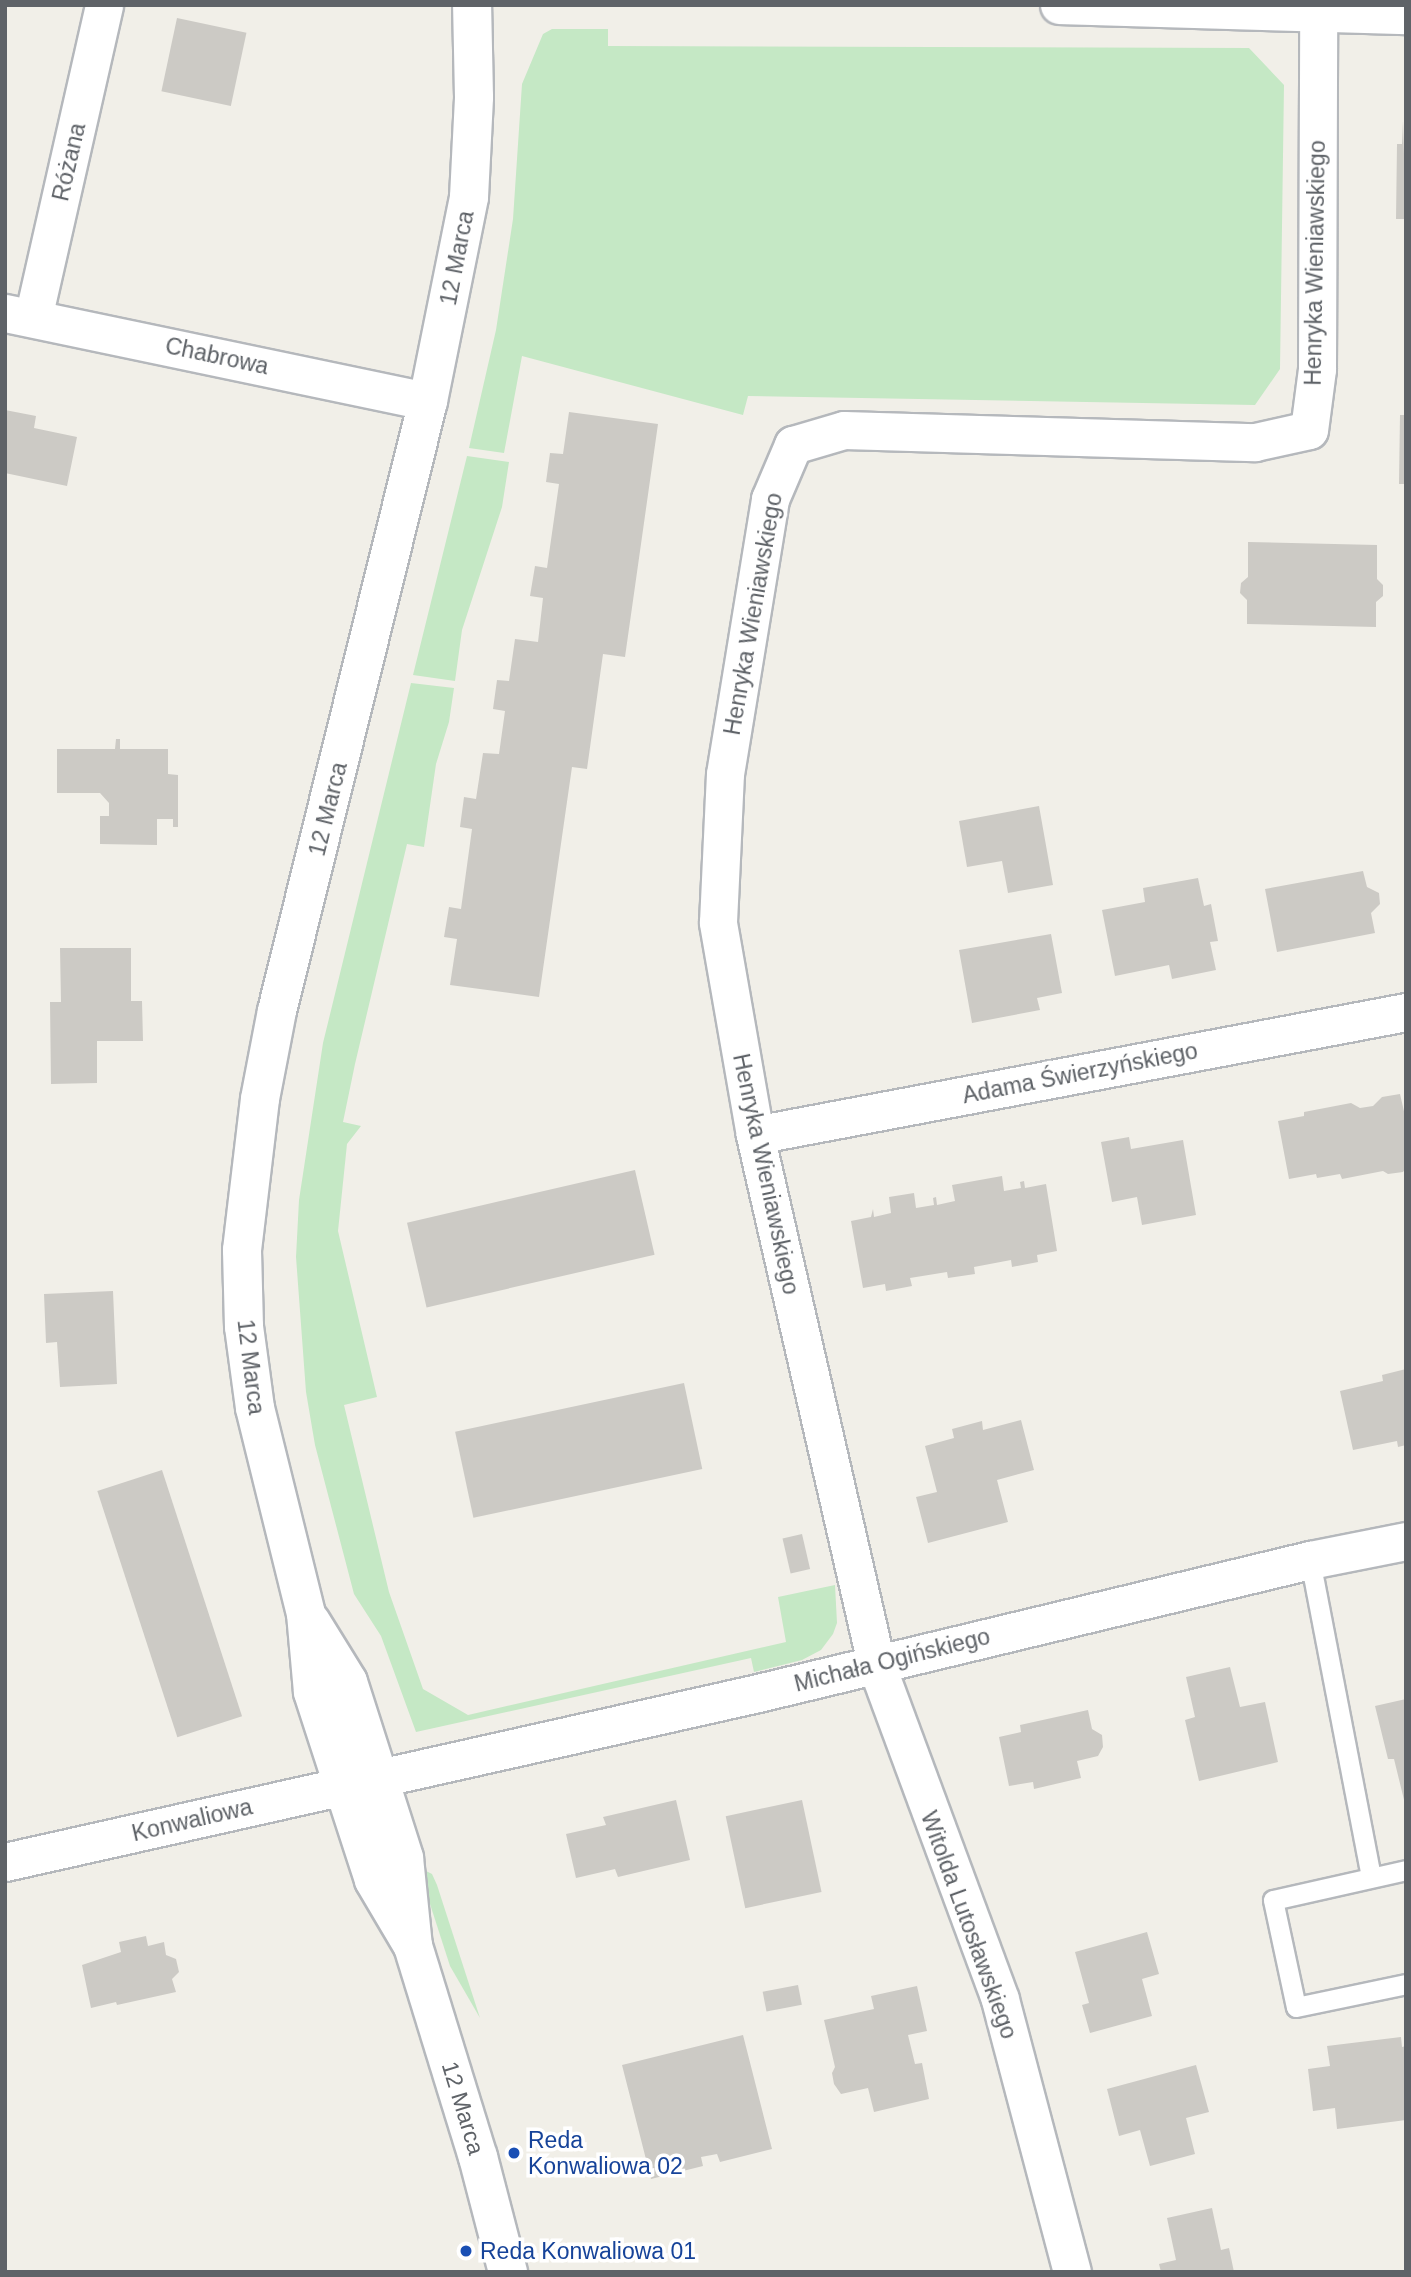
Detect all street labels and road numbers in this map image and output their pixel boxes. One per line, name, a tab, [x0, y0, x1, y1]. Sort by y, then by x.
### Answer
street label: Różana	[47, 120, 91, 204]
street label: Henryka Wieniawskiego	[1299, 140, 1331, 386]
street label: 12 Marca	[434, 208, 480, 308]
street label: Chabrowa	[163, 332, 271, 380]
street label: Henryka Wieniawskiego	[718, 491, 788, 737]
street label: 12 Marca	[303, 759, 353, 859]
street label: Adama Świerzyńskiego	[960, 1037, 1200, 1109]
street label: Henryka Wieniawskiego	[727, 1051, 805, 1297]
street label: 12 Marca	[231, 1318, 271, 1416]
street label: Michała Ogińskiego	[791, 1622, 993, 1698]
street label: Konwaliowa	[129, 1793, 255, 1847]
street label: Witolda Lutosławskiego	[915, 1807, 1023, 2043]
street label: 12 Marca	[436, 2058, 490, 2158]

